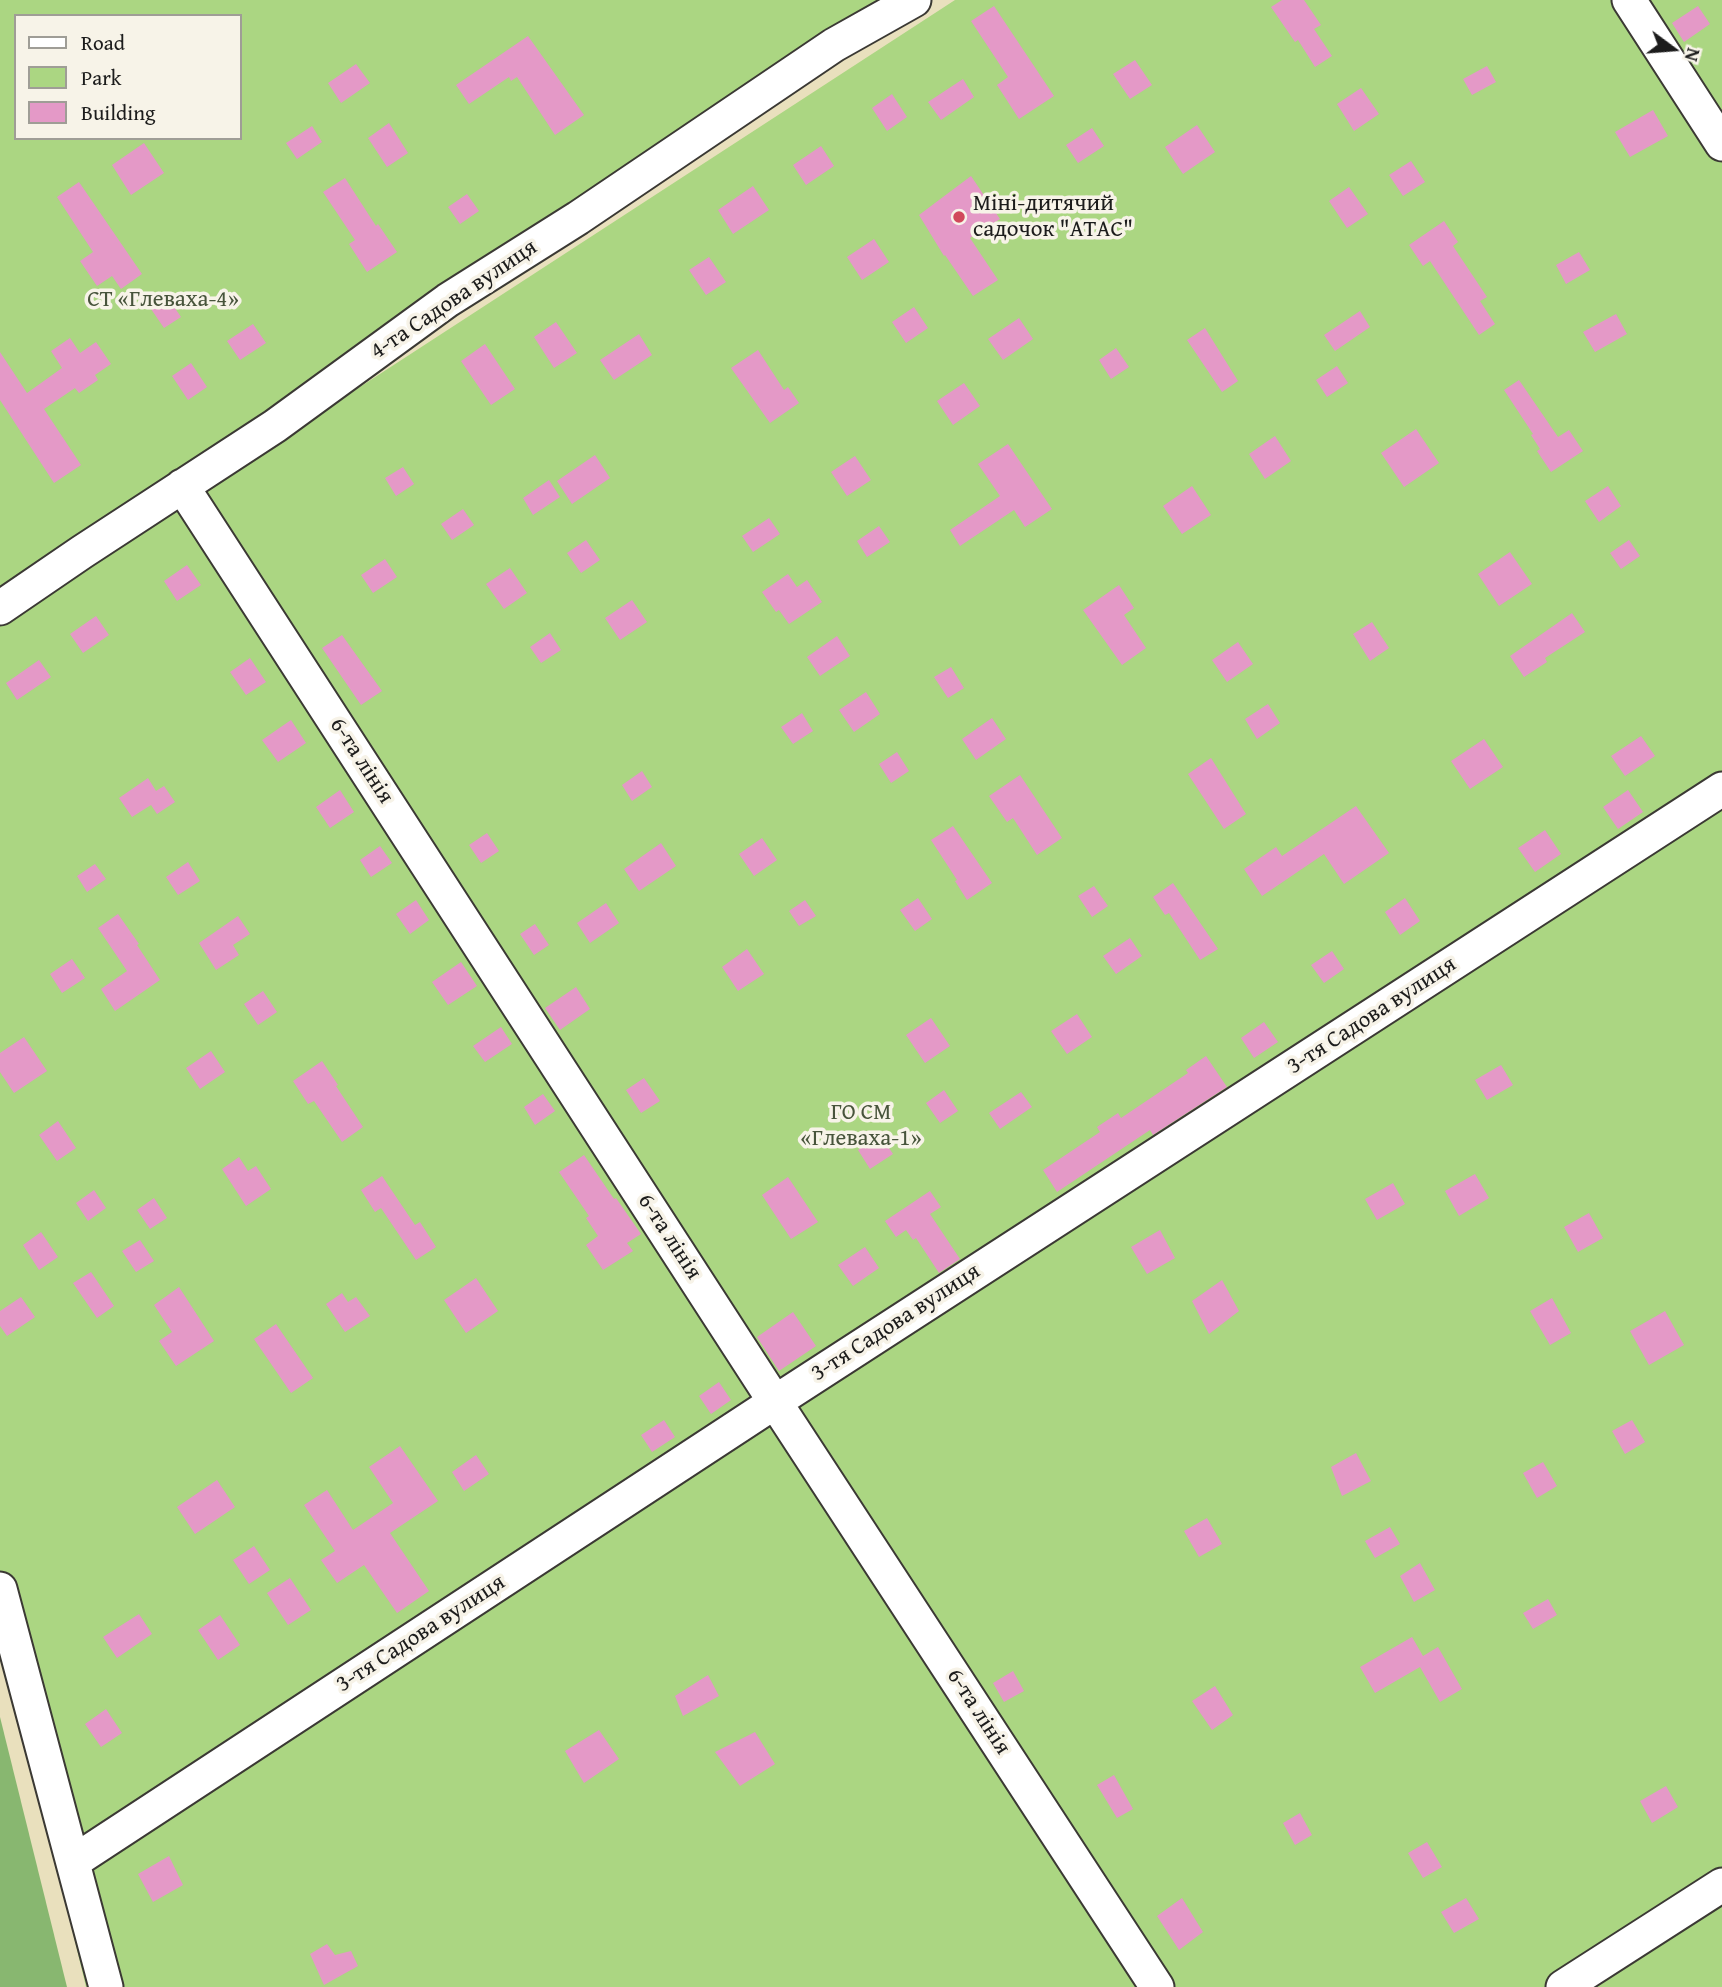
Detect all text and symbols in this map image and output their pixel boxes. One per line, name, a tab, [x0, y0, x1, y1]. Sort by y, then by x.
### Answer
legend	[14, 14, 242, 140]
north arrow	[1638, 14, 1708, 84]
text: Road	[81, 27, 125, 58]
text: N	[1678, 45, 1708, 65]
text: Park	[81, 62, 122, 93]
text: Building	[81, 97, 155, 128]
place label: Міні-дитячий садочок "АТАС"	[973, 190, 1133, 244]
marker: Міні-дитячий садочок "АТАС"	[951, 209, 967, 225]
street label: 4-та Садова вулиця	[365, 234, 543, 366]
park label: СТ «Глеваха-4»	[87, 286, 239, 314]
street label: 6-та лінія	[323, 713, 399, 809]
street label: 3-тя Садова вулиця	[1282, 951, 1462, 1081]
park label: ГО СМ «Глеваха-1»	[800, 1099, 922, 1153]
street label: 6-та лінія	[631, 1189, 707, 1285]
street label: 3-тя Садова вулиця	[806, 1258, 986, 1388]
street label: 3-тя Садова вулиця	[331, 1569, 511, 1699]
street label: 6-та лінія	[940, 1664, 1016, 1760]

